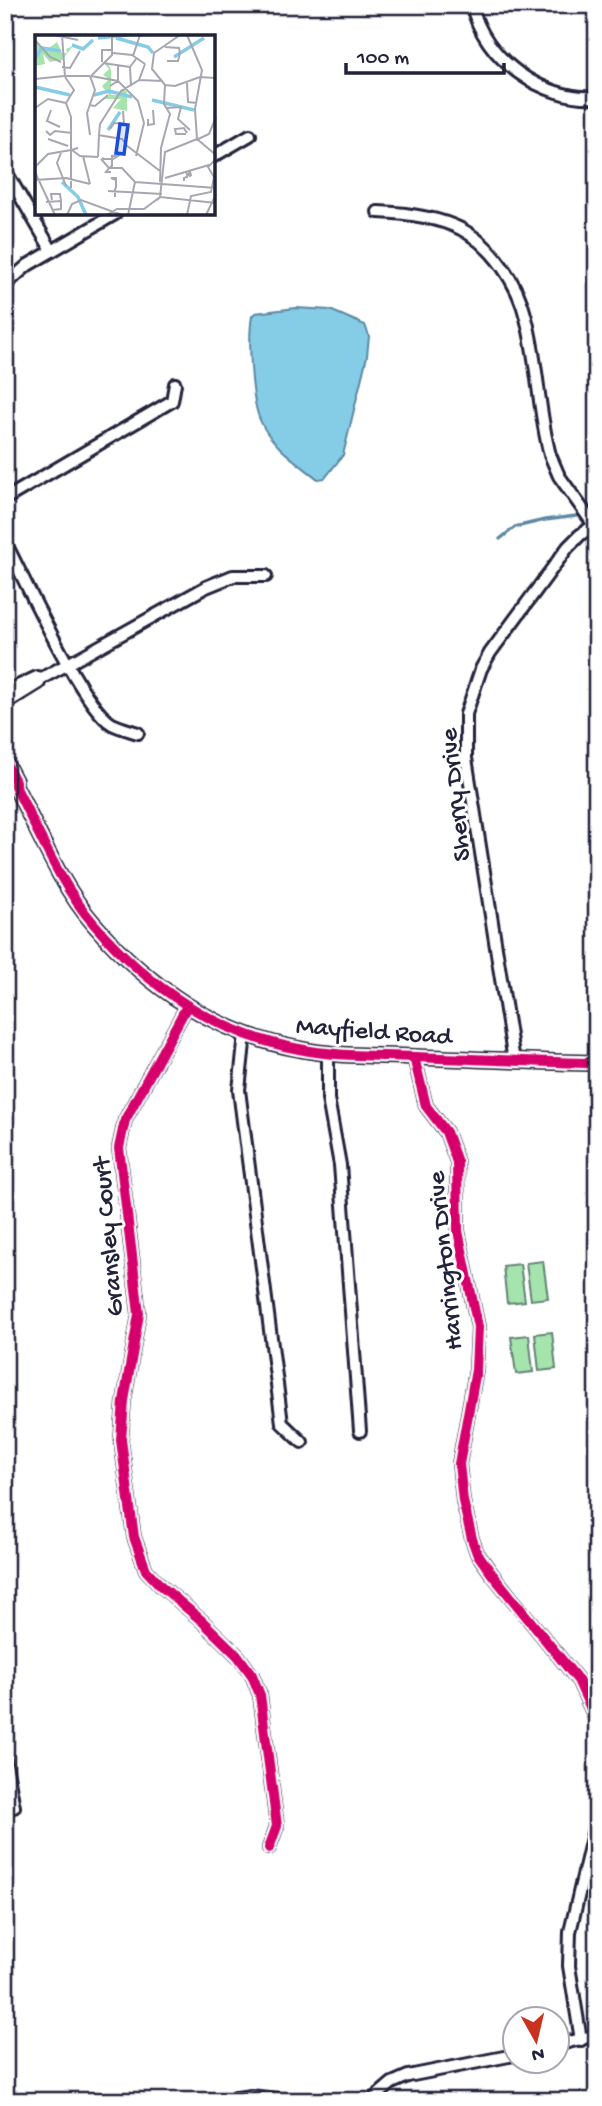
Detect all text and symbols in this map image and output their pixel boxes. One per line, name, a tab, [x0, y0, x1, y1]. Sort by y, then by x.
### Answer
scale bar	[346, 32, 504, 76]
inset map	[35, 35, 215, 215]
text: 100 m	[356, 47, 409, 72]
street label: Sherry Drive	[435, 726, 480, 863]
street label: Mayfield Road	[295, 1013, 454, 1055]
street label: Gransley Court	[88, 1153, 133, 1317]
street label: Harrington Drive	[423, 1169, 472, 1352]
north arrow	[500, 2004, 570, 2074]
text: N	[530, 2041, 546, 2066]

